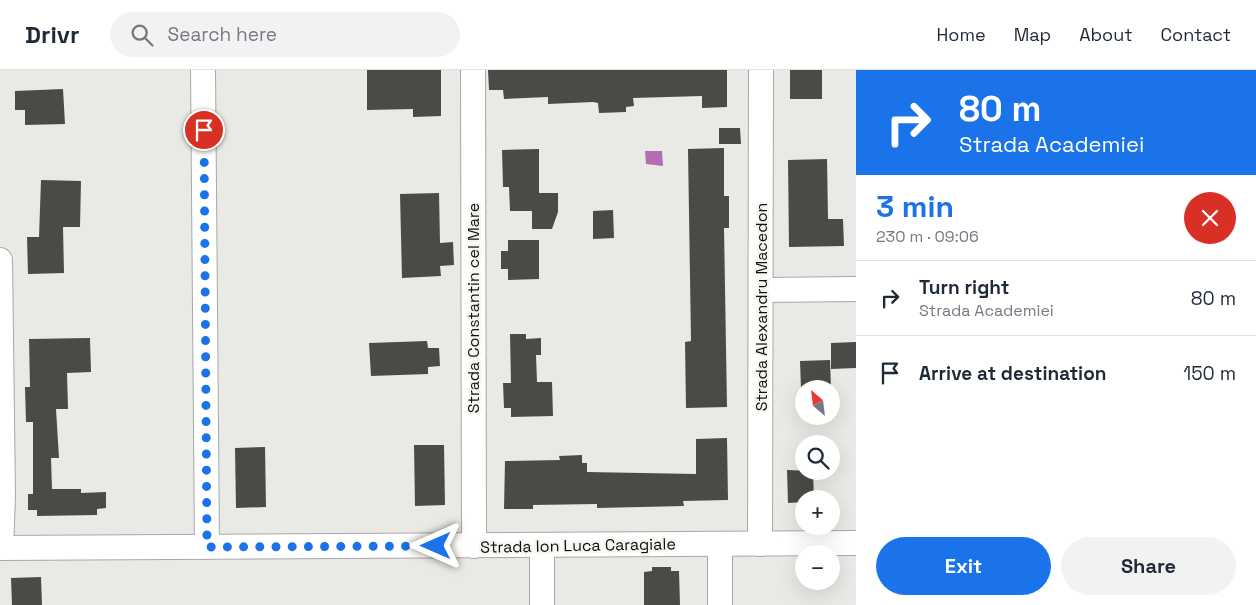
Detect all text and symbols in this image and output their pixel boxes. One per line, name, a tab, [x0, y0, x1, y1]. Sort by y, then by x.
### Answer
search box	[110, 12, 460, 57]
text: Drivr	[25, 19, 80, 50]
icon: search	[128, 21, 156, 49]
text: Search here	[168, 22, 277, 47]
text: Home	[937, 23, 986, 46]
text: Map	[1014, 23, 1051, 46]
text: About	[1079, 23, 1133, 46]
text: Contact	[1161, 23, 1231, 46]
text: 80 m	[959, 87, 1041, 131]
icon: right	[876, 90, 941, 155]
pin	[183, 109, 225, 151]
icon: arrive	[190, 116, 218, 144]
text: Strada Academiei	[959, 130, 1144, 158]
text: 3 min	[876, 187, 954, 226]
button: close	[1184, 192, 1236, 244]
street label: Strada Constantin cel Mare	[463, 203, 484, 413]
street label: Strada Alexandru Macedon	[751, 203, 772, 411]
text: 230 m · 09:06	[876, 226, 979, 247]
text: Turn right	[919, 275, 1009, 300]
icon: right	[876, 284, 904, 312]
text: 80 m	[1191, 286, 1236, 311]
text: Strada Academiei	[919, 300, 1054, 321]
icon: arrive	[876, 359, 904, 387]
text: Arrive at destination	[919, 361, 1107, 386]
text: 150 m	[1183, 361, 1236, 386]
north arrow	[795, 380, 840, 425]
map controls	[795, 380, 840, 590]
button: search	[795, 435, 840, 480]
button: +	[795, 490, 840, 535]
position arrow	[409, 519, 461, 571]
street label: Strada Ion Luca Caragiale	[480, 533, 676, 558]
button: Exit	[876, 537, 1051, 595]
button: Share	[1061, 537, 1236, 595]
button: −	[795, 545, 840, 590]

